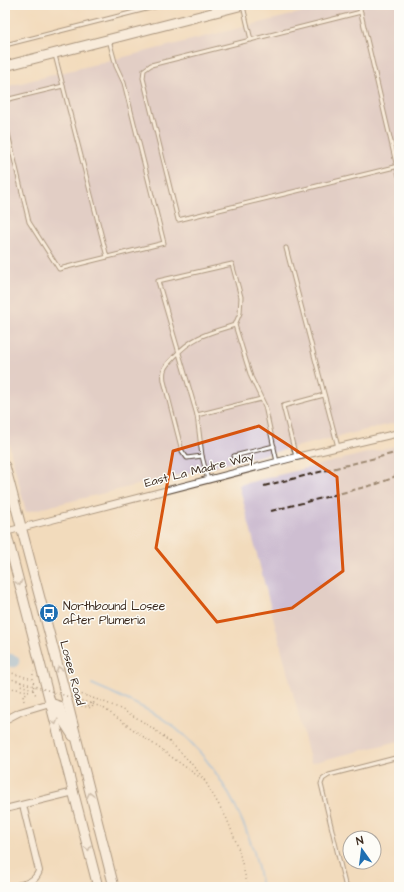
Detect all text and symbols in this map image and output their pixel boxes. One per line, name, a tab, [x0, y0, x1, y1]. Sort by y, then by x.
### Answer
street label: East La Madre Way	[143, 448, 256, 493]
one-way arrow	[14, 579, 23, 586]
place label: Northbound Losee after Plumeria	[63, 598, 166, 629]
bus stop icon: Northbound Losee after Plumeria	[38, 602, 60, 624]
street label: Losee Road	[55, 639, 89, 707]
one-way arrow	[55, 666, 63, 672]
one-way arrow	[50, 718, 59, 725]
one-way arrow	[87, 792, 95, 798]
north arrow	[342, 830, 382, 870]
text: N	[355, 833, 365, 849]
one-way arrow	[83, 844, 92, 851]

